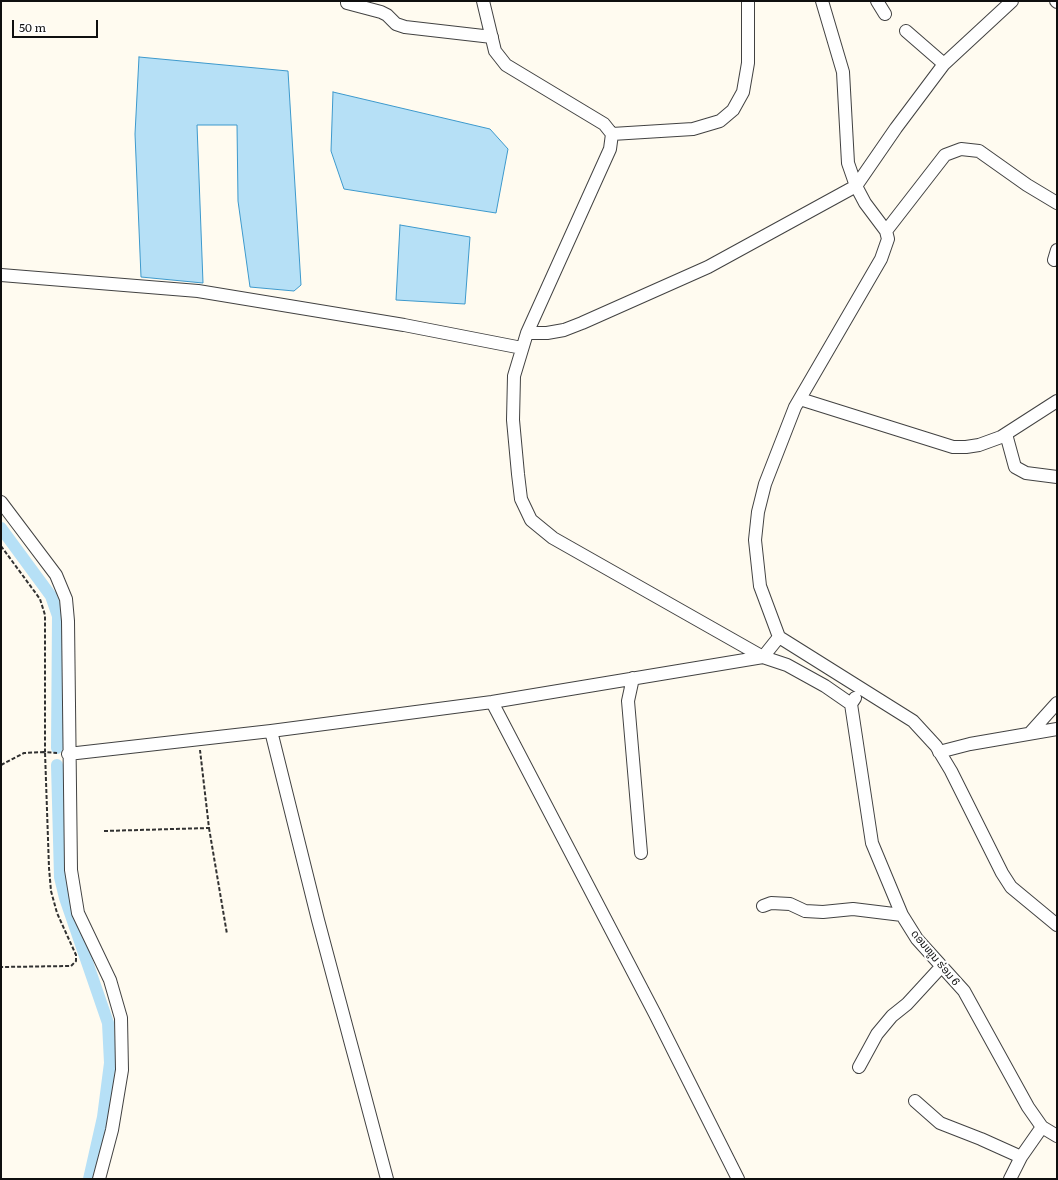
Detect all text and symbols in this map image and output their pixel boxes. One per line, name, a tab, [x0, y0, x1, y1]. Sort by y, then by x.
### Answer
scale bar	[14, 12, 100, 38]
text: 50 m	[19, 18, 46, 36]
street label: ດອນໜູນ ຮ່ອມ 6	[908, 927, 962, 989]

